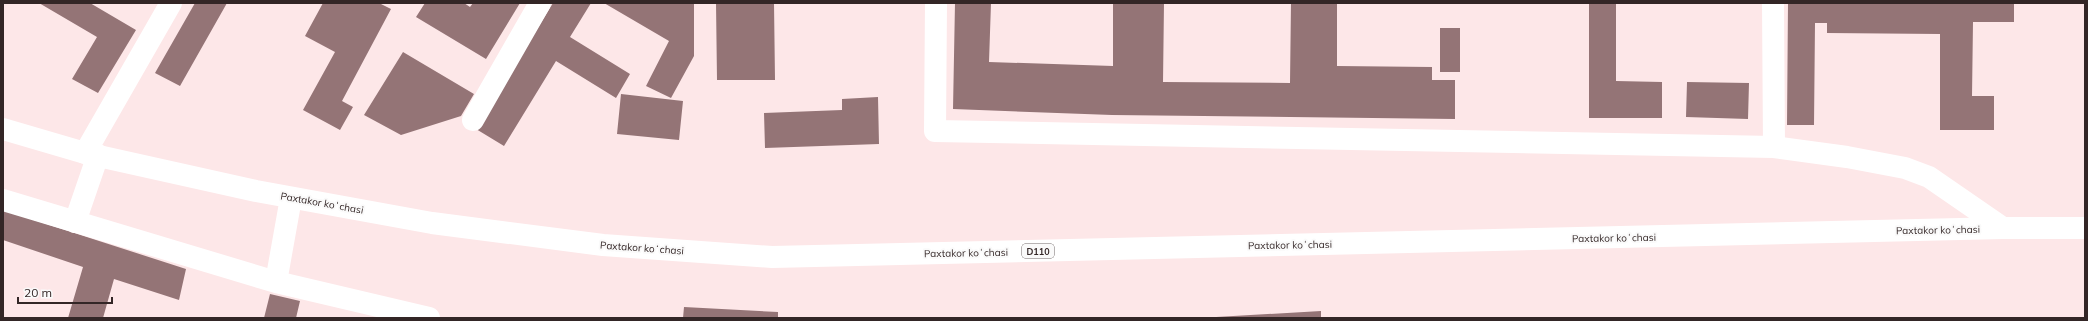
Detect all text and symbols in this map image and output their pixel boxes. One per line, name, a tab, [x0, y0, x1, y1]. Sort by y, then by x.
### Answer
street label: Paxtakor koʻchasi	[280, 189, 364, 217]
street label: Paxtakor koʻchasi	[1896, 223, 1980, 237]
street label: Paxtakor koʻchasi	[1572, 231, 1656, 245]
street label: Paxtakor koʻchasi	[1248, 238, 1332, 252]
street label: Paxtakor koʻchasi	[600, 239, 684, 257]
road number: D110	[1022, 244, 1054, 258]
street label: Paxtakor koʻchasi	[924, 246, 1008, 260]
scale bar	[18, 279, 112, 305]
text: 20 m	[24, 285, 52, 300]

